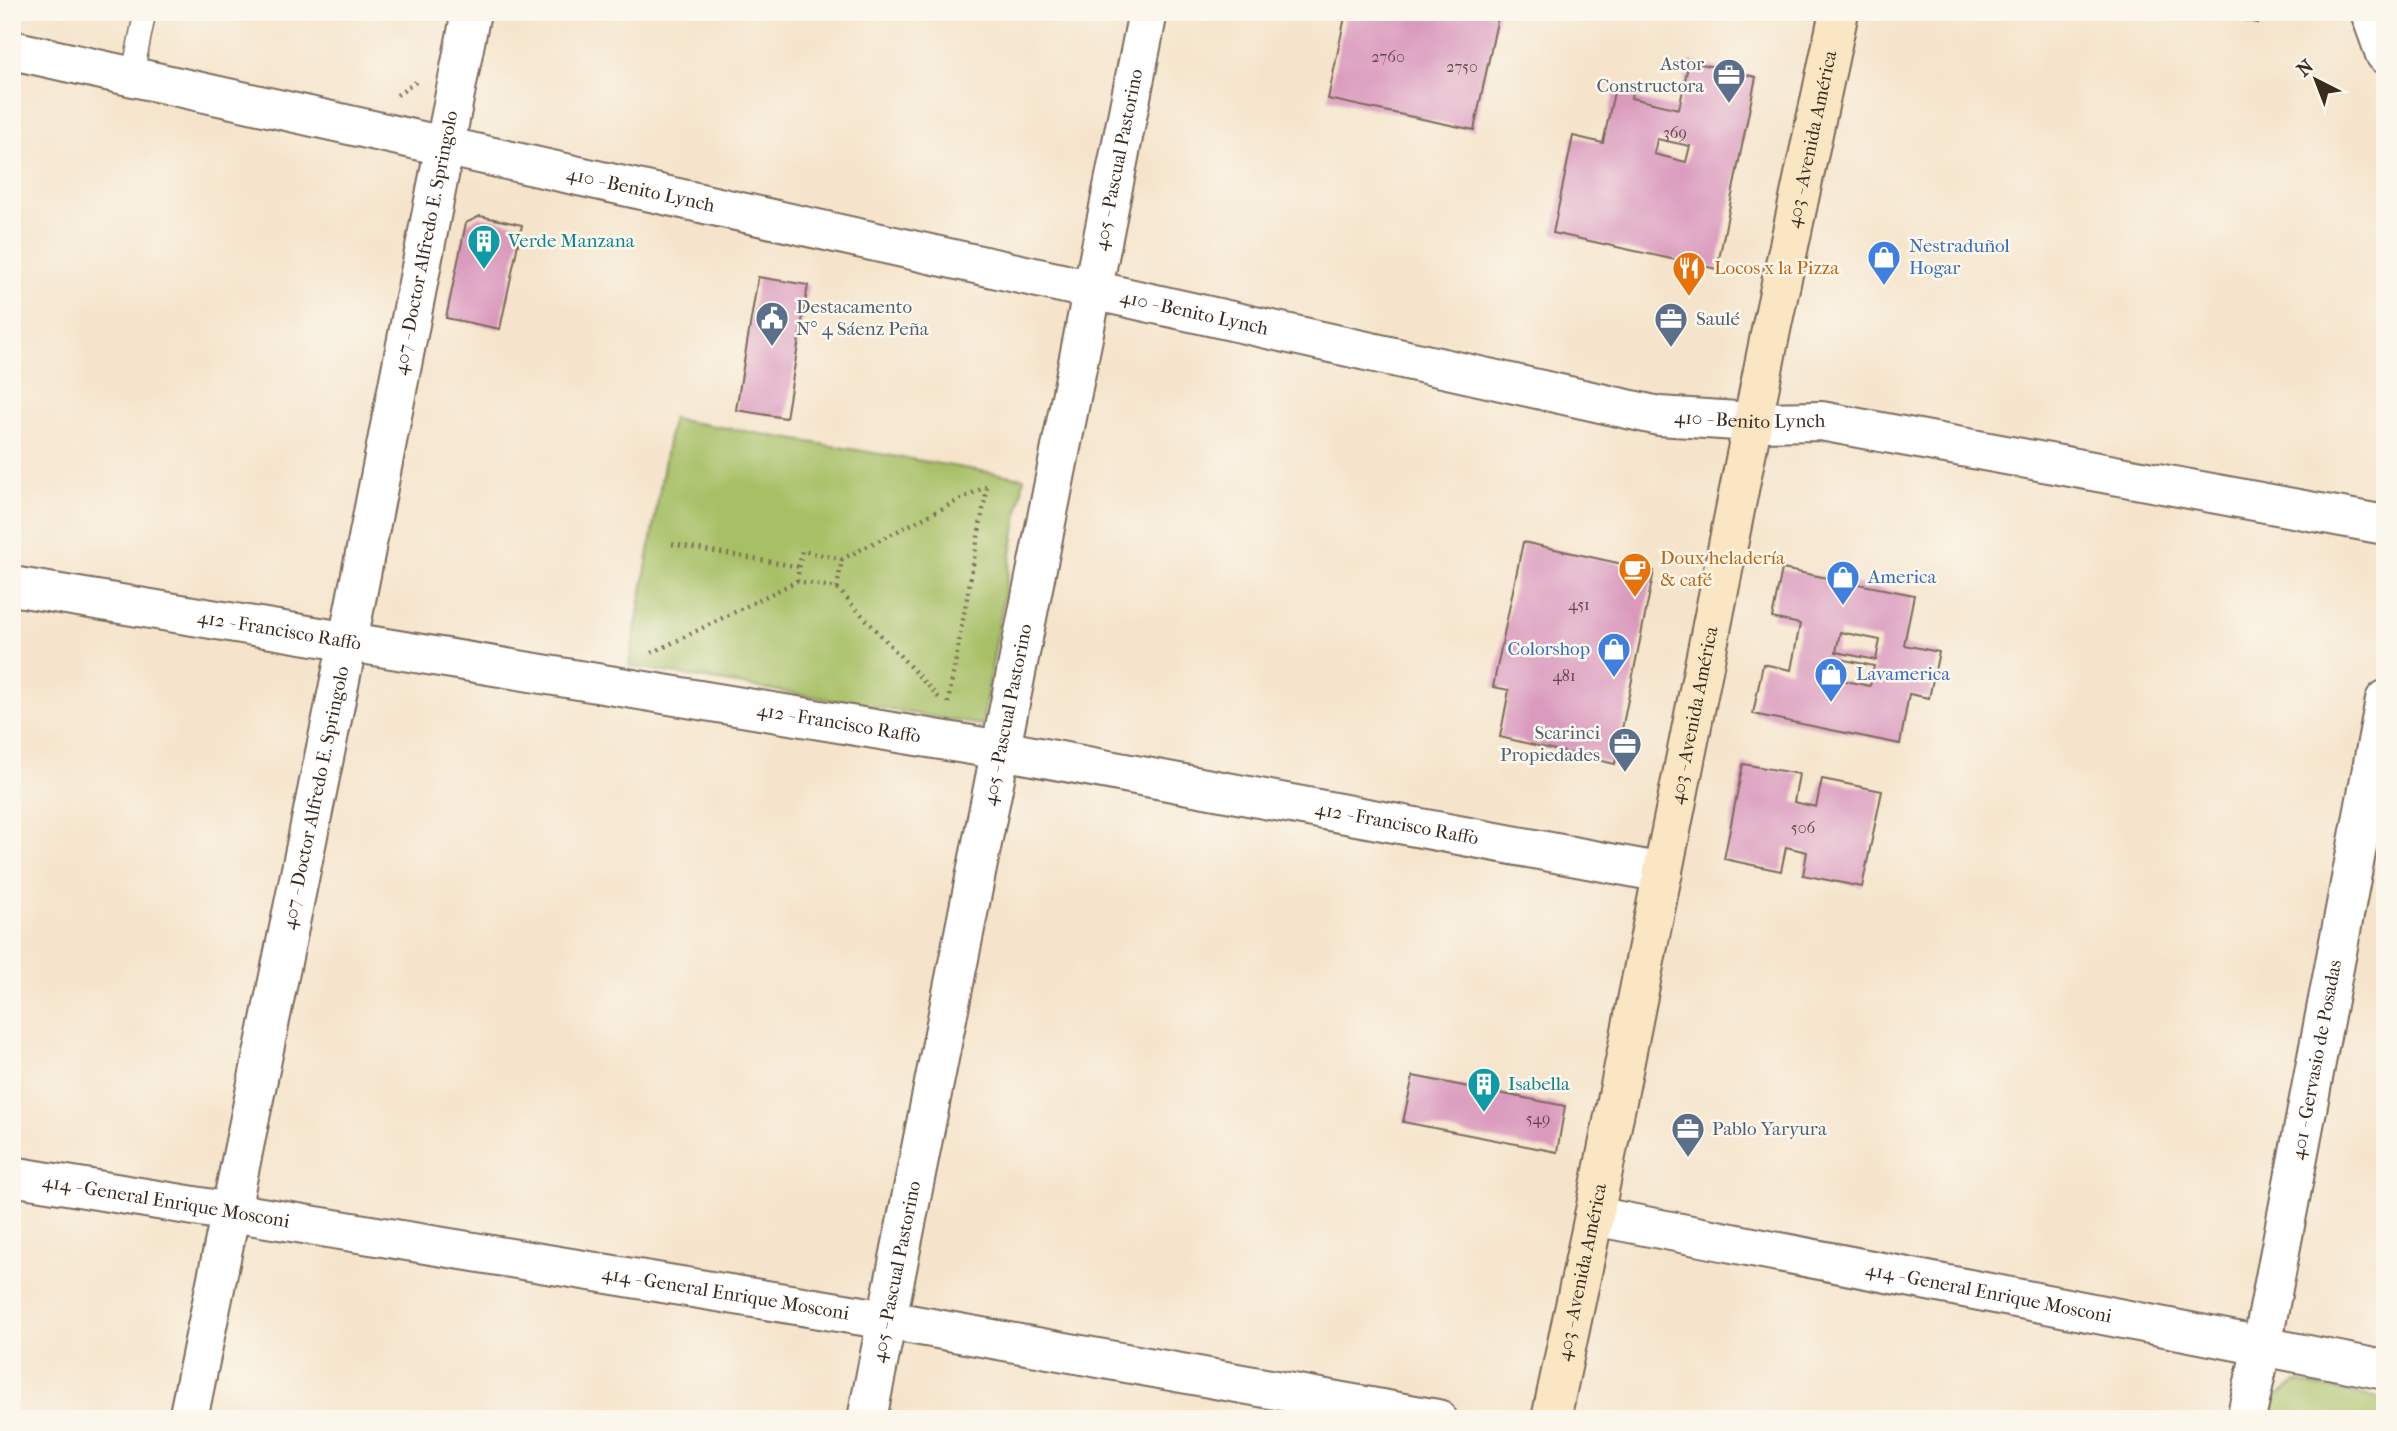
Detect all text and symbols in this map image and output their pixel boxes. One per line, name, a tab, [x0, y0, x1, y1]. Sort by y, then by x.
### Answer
north arrow	[2282, 46, 2352, 116]
house number: 2760	[1371, 47, 1405, 66]
street label: 403 - Avenida América	[1782, 48, 1842, 230]
place label: Astor Constructora	[1597, 53, 1705, 97]
text: N	[2293, 55, 2318, 81]
office icon: Astor Constructora	[1710, 56, 1748, 105]
house number: 2750	[1446, 57, 1478, 76]
street label: 405 - Pascual Pastorino	[1090, 67, 1147, 253]
street label: 407 - Doctor Alfredo E. Springolo	[389, 108, 463, 377]
house number: 369	[1663, 123, 1687, 142]
street label: 410 - Benito Lynch	[564, 163, 717, 217]
building icon: Verde Manzana	[465, 222, 503, 271]
place label: Verde Manzana	[507, 230, 635, 252]
place label: Nestraduñol Hogar	[1909, 235, 2010, 279]
shop icon: Nestraduñol Hogar	[1865, 238, 1903, 287]
restaurant icon: Locos x la Pizza	[1670, 249, 1708, 298]
place label: Locos x la Pizza	[1714, 257, 1839, 279]
street label: 410 - Benito Lynch	[1118, 286, 1271, 340]
place label: Destacamento N° 4 Sáenz Peña	[796, 296, 929, 340]
public building icon: Destacamento N° 4 Sáenz Peña	[753, 299, 791, 348]
office icon: Saulé	[1652, 300, 1690, 349]
place label: Saulé	[1696, 308, 1740, 330]
street label: 410 - Benito Lynch	[1673, 406, 1826, 433]
place label: Doux heladería & café	[1660, 547, 1785, 591]
cafe icon: Doux heladería & café	[1616, 550, 1654, 599]
shop icon: America	[1824, 558, 1862, 607]
place label: America	[1867, 566, 1936, 588]
house number: 451	[1568, 595, 1590, 614]
street label: 412 - Francisco Raffo	[196, 606, 363, 655]
street label: 405 - Pascual Pastorino	[979, 622, 1037, 808]
street label: 403 - Avenida América	[1665, 624, 1723, 806]
shop icon: Colorshop	[1595, 630, 1633, 679]
place label: Colorshop	[1508, 638, 1590, 660]
shop icon: Lavamerica	[1812, 655, 1850, 704]
place label: Lavamerica	[1856, 663, 1950, 685]
street label: 407 - Doctor Alfredo E. Springolo	[278, 664, 354, 932]
house number: 481	[1552, 666, 1576, 685]
street label: 412 - Francisco Raffo	[755, 699, 923, 748]
place label: Scarinci Propiedades	[1500, 722, 1600, 766]
office icon: Scarinci Propiedades	[1606, 725, 1644, 774]
street label: 412 - Francisco Raffo	[1313, 798, 1481, 850]
house number: 506	[1791, 818, 1816, 837]
street label: 401 - Gervasio de Posadas	[2287, 958, 2346, 1162]
building icon: Isabella	[1465, 1065, 1503, 1114]
place label: Isabella	[1508, 1073, 1570, 1095]
house number: 549	[1526, 1109, 1550, 1128]
office icon: Pablo Yaryura	[1669, 1110, 1707, 1159]
place label: Pablo Yaryura	[1712, 1118, 1827, 1140]
street label: 414 - General Enrique Mosconi	[41, 1170, 292, 1233]
street label: 405 - Pascual Pastorino	[867, 1179, 925, 1365]
street label: 403 - Avenida América	[1553, 1181, 1611, 1363]
street label: 414 - General Enrique Mosconi	[1864, 1258, 2114, 1328]
street label: 414 - General Enrique Mosconi	[600, 1262, 851, 1325]

